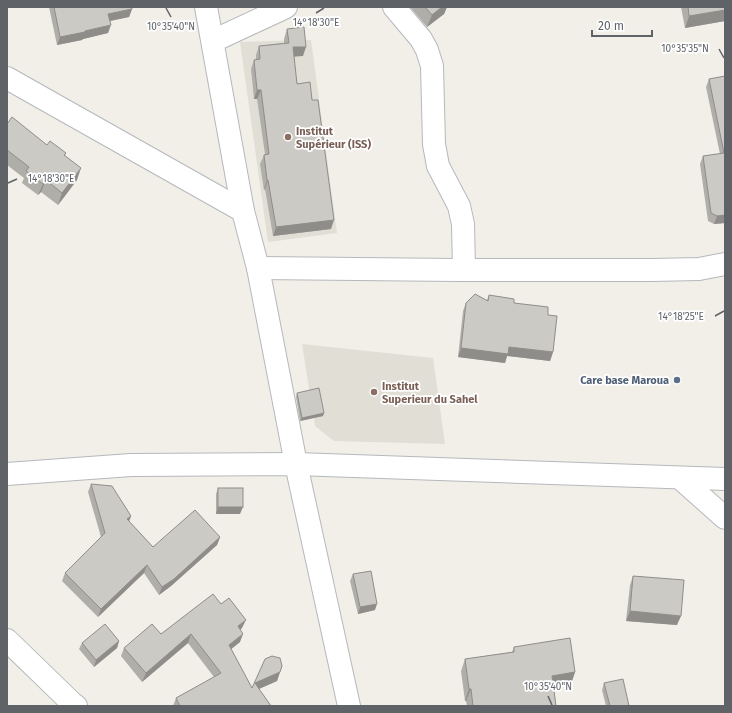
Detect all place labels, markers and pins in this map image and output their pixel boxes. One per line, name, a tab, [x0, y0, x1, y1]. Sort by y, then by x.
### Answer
place label: Institut Supérieur (ISS)	[296, 125, 371, 151]
marker: Institut Supérieur (ISS)	[283, 132, 293, 142]
place label: Care base Maroua	[580, 374, 669, 387]
marker: Care base Maroua	[672, 375, 682, 385]
place label: Institut Superieur du Sahel	[382, 380, 478, 406]
marker: Institut Superieur du Sahel	[369, 387, 379, 397]

